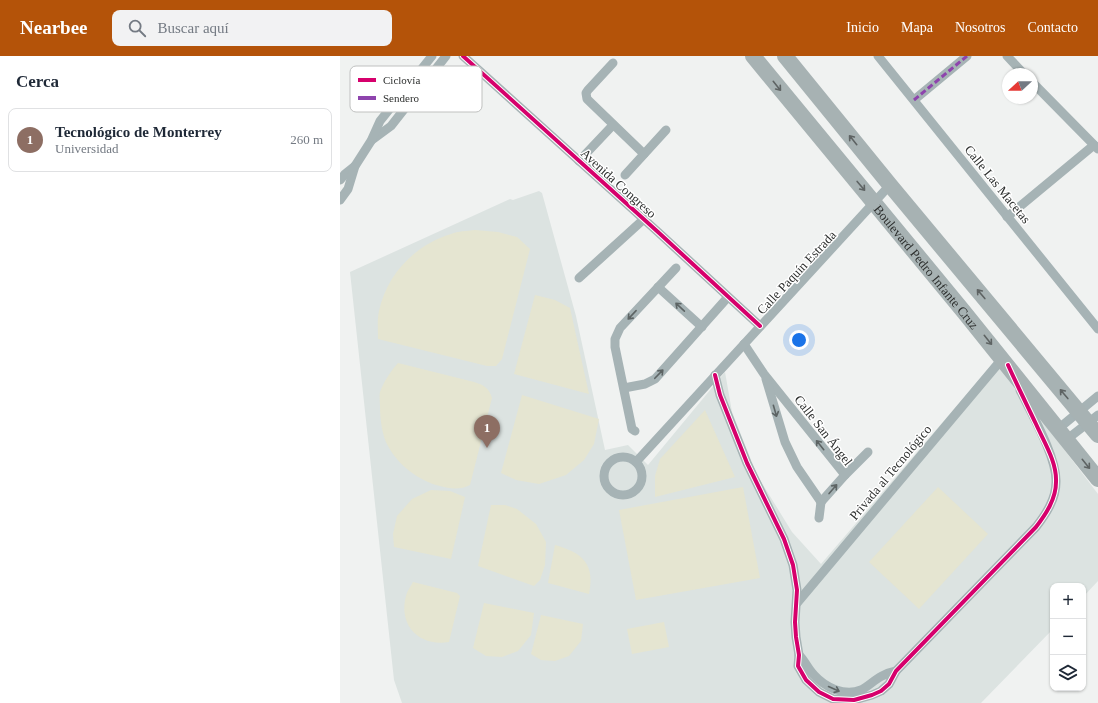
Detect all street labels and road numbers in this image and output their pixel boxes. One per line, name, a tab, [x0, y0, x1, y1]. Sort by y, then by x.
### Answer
street label: Calle Las Macetas	[962, 142, 1034, 226]
street label: Avenida Congreso	[578, 146, 659, 221]
street label: Boulevard Pedro Infante Cruz	[871, 202, 982, 332]
street label: Calle Paquín Estrada	[754, 227, 839, 317]
street label: Calle San Ángel	[791, 392, 856, 469]
street label: Privada al Tecnológico	[846, 422, 935, 523]

